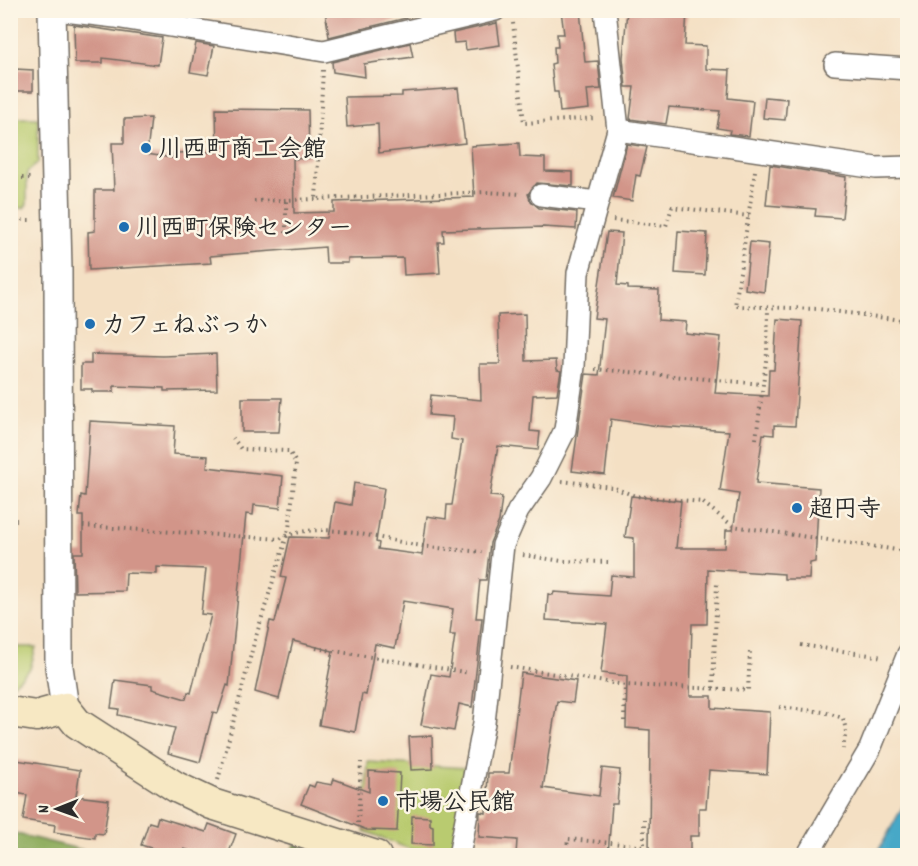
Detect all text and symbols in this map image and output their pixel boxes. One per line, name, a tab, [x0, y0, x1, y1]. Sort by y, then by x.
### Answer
place label: 川西町商工会館	[158, 134, 326, 168]
marker: 川西町商工会館	[139, 141, 153, 155]
place label: 川西町保険センター	[136, 213, 352, 247]
marker: 川西町保険センター	[117, 220, 131, 234]
place label: カフェねぶっか	[102, 310, 268, 344]
marker: カフェねぶっか	[83, 317, 97, 331]
place label: 超円寺	[809, 494, 881, 528]
marker: 超円寺	[790, 501, 804, 515]
north arrow	[27, 779, 87, 839]
place label: 市場公民館	[395, 787, 515, 821]
marker: 市場公民館	[376, 794, 390, 808]
text: N	[33, 805, 56, 813]

